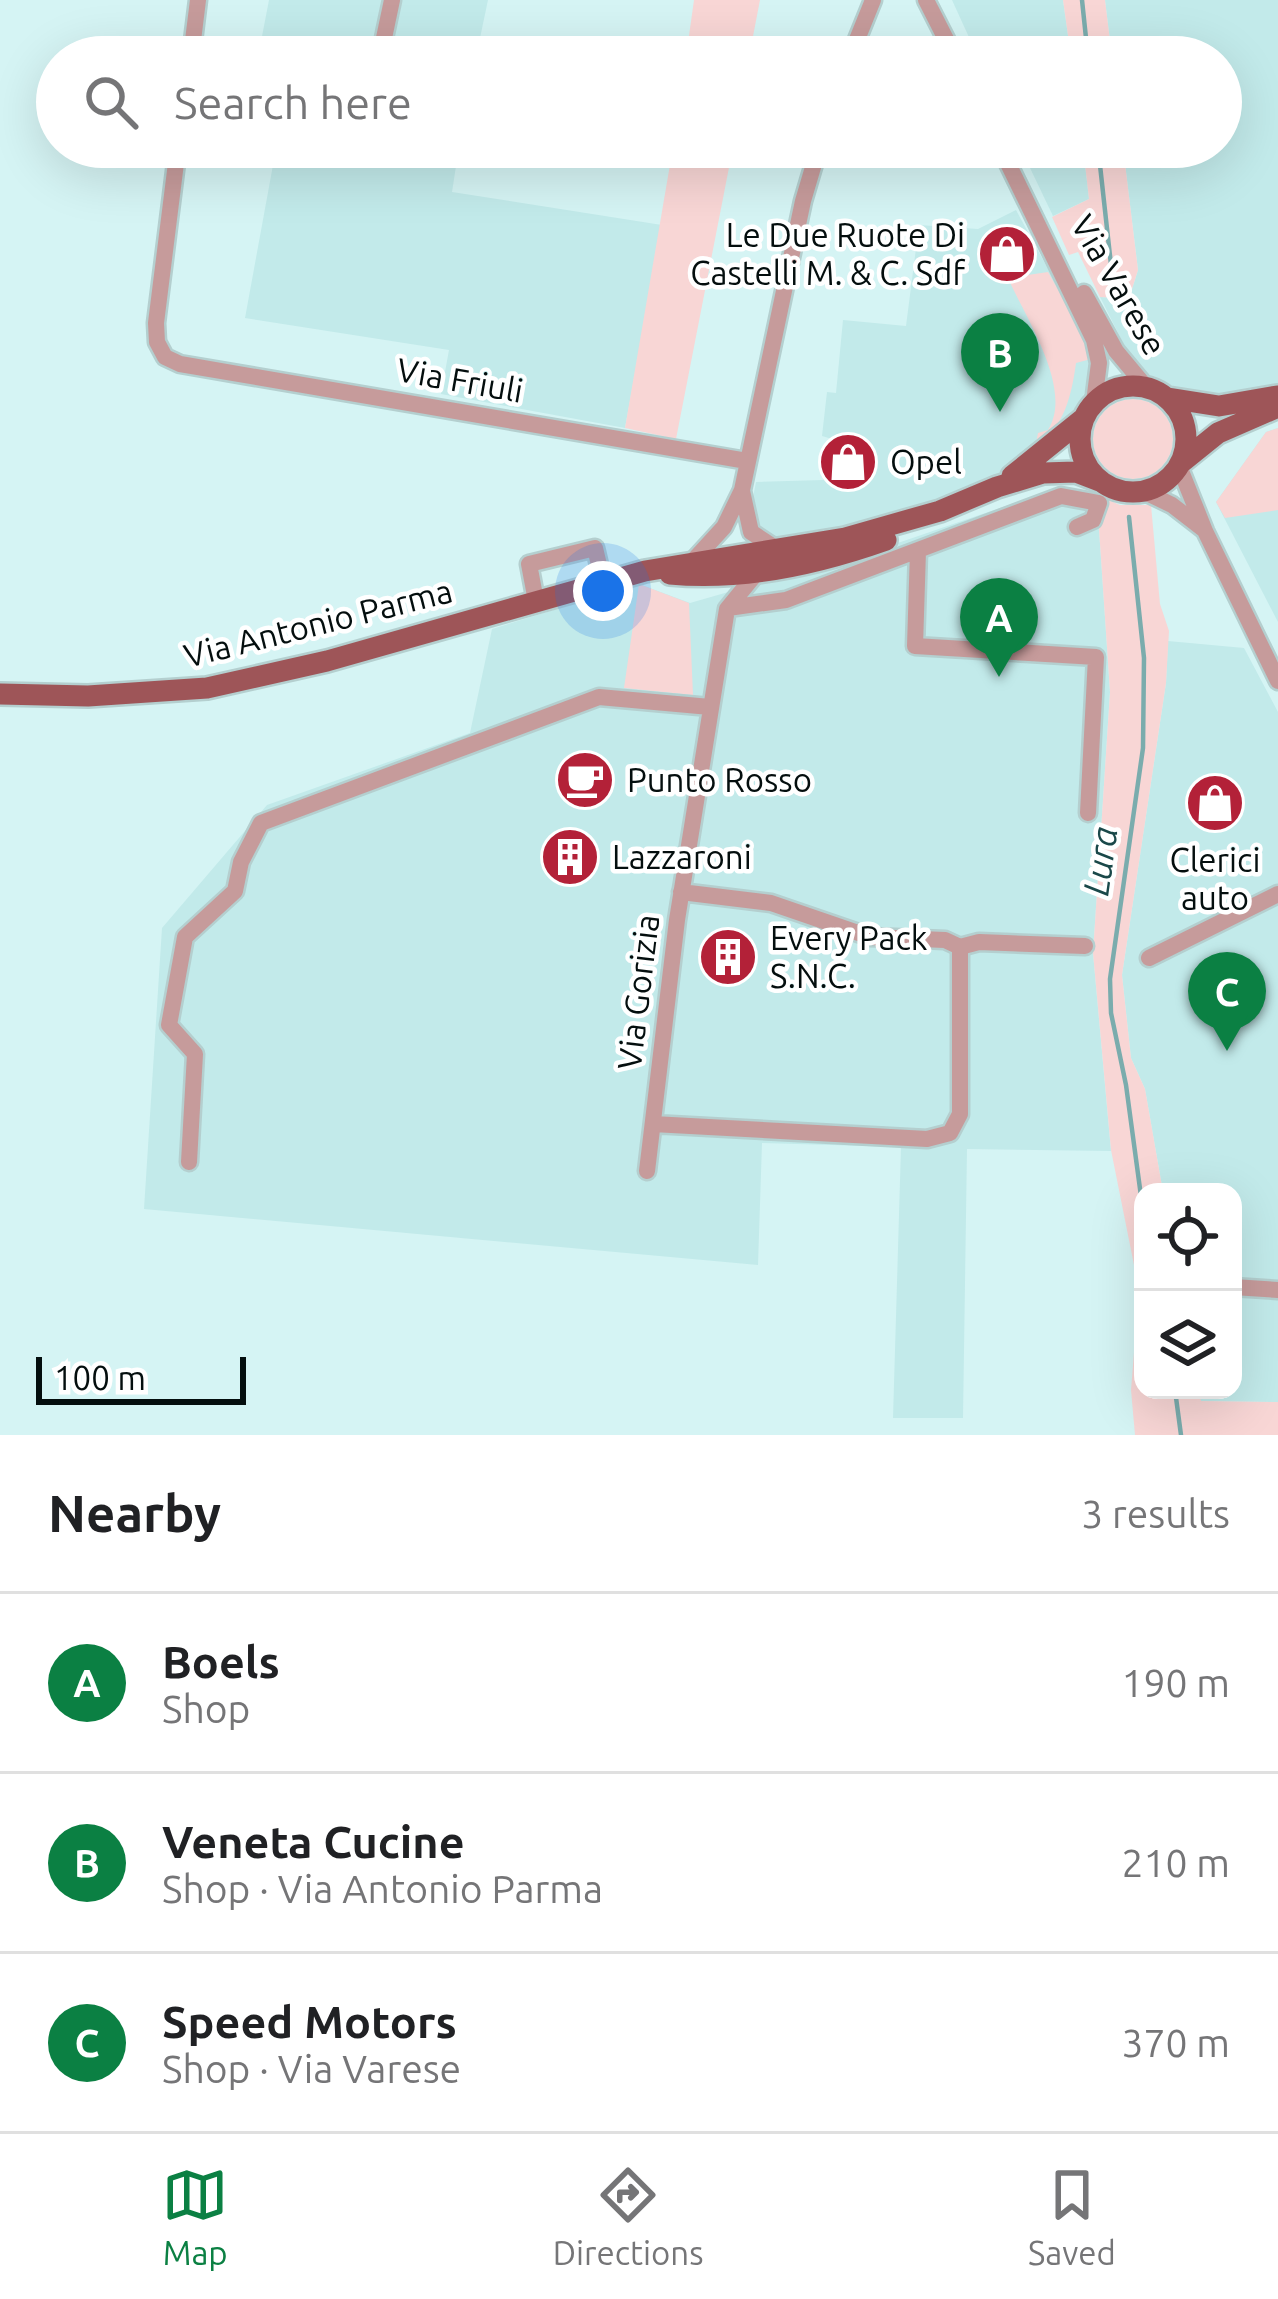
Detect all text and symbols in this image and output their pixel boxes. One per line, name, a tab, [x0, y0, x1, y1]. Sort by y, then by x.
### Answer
search box	[36, 36, 1242, 168]
icon: search	[78, 69, 144, 135]
text: Search here	[174, 77, 412, 128]
street label: Via Varese	[1065, 208, 1174, 361]
place label: Le Due Ruote Di Castelli M. & C. Sdf	[690, 216, 965, 291]
shop icon: Le Due Ruote Di Castelli M. & C. Sdf	[976, 223, 1038, 285]
pin: B	[961, 313, 1039, 412]
street label: Via Friuli	[394, 350, 526, 409]
shop icon: Opel	[817, 431, 879, 493]
place label: Opel	[890, 443, 962, 480]
your location	[573, 561, 633, 621]
street label: Via Antonio Parma	[180, 571, 456, 674]
pin: A	[960, 578, 1038, 677]
cafe icon: Punto Rosso	[554, 749, 616, 811]
place label: Punto Rosso	[627, 761, 812, 798]
shop icon: Clerici auto	[1184, 772, 1246, 834]
water label: Lura	[1074, 824, 1125, 898]
building icon: Lazzaroni	[539, 826, 601, 888]
place label: Lazzaroni	[612, 838, 752, 875]
place label: Clerici auto	[1170, 841, 1260, 916]
street label: Via Gorizia	[610, 912, 665, 1072]
place label: Every Pack S.N.C.	[770, 919, 928, 994]
building icon: Every Pack S.N.C.	[697, 926, 759, 988]
pin: C	[1188, 952, 1266, 1051]
map controls	[1134, 1183, 1242, 1399]
button: locate	[1134, 1183, 1242, 1291]
button: layers	[1134, 1291, 1242, 1399]
scale bar	[36, 1351, 246, 1404]
text: 100 m	[54, 1359, 146, 1396]
text: Nearby	[48, 1484, 221, 1542]
text: 3 results	[1081, 1492, 1230, 1535]
text: Boels	[162, 1636, 280, 1687]
text: A	[73, 1661, 101, 1704]
text: 190 m	[1121, 1661, 1230, 1704]
text: Shop	[162, 1687, 250, 1730]
text: Veneta Cucine	[162, 1816, 465, 1867]
text: B	[74, 1841, 100, 1884]
text: 210 m	[1121, 1841, 1230, 1884]
text: Shop · Via Antonio Parma	[162, 1867, 603, 1910]
text: Speed Motors	[162, 1996, 457, 2047]
text: C	[75, 2021, 99, 2064]
text: 370 m	[1121, 2021, 1230, 2064]
text: Shop · Via Varese	[162, 2047, 461, 2090]
tab: Map	[162, 2162, 228, 2271]
tab: Directions	[553, 2162, 703, 2271]
tab: Saved	[1028, 2162, 1116, 2271]

